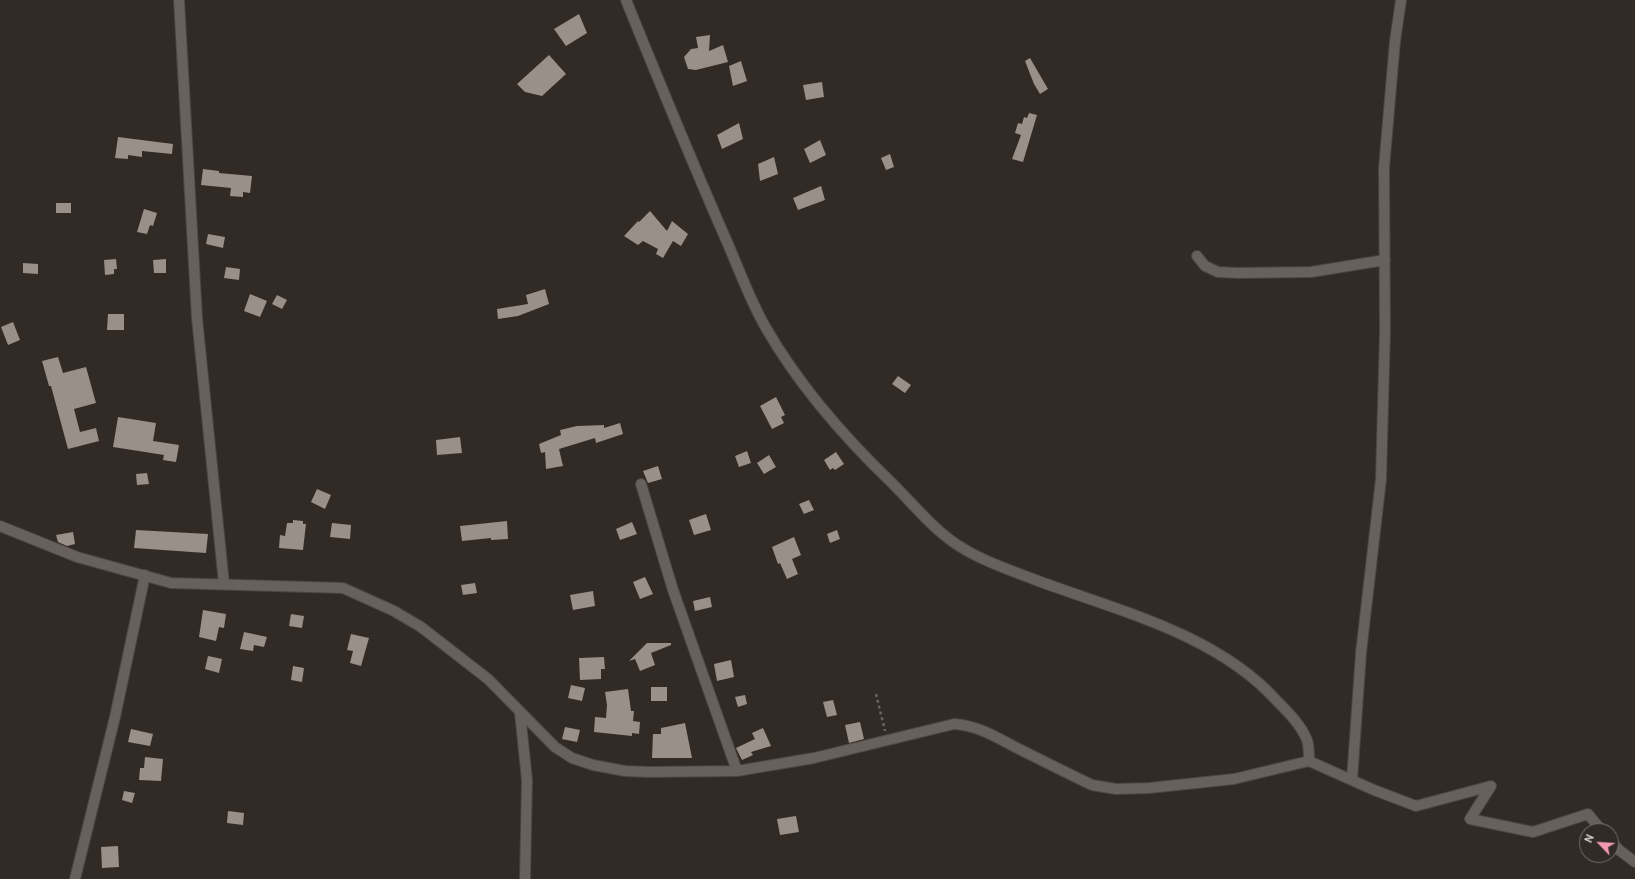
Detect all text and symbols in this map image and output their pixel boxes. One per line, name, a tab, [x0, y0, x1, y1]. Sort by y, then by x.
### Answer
north arrow	[1579, 823, 1619, 863]
text: N	[1581, 832, 1597, 845]

